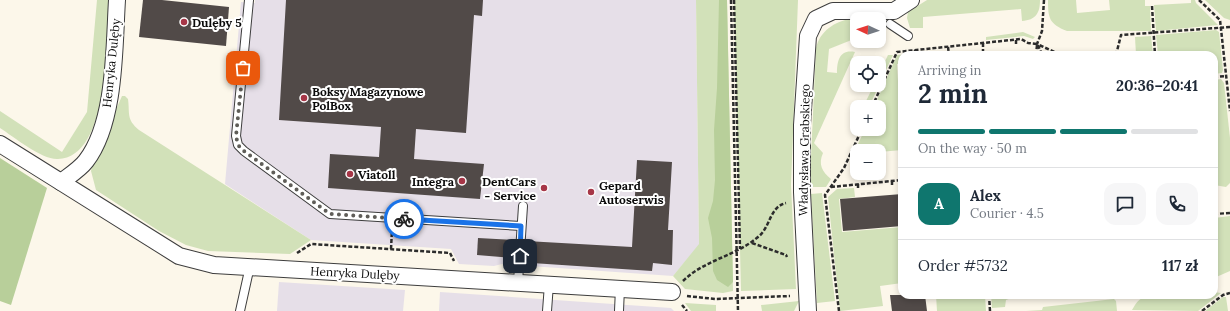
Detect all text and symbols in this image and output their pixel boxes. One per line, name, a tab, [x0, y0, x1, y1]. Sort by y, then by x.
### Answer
north arrow	[850, 12, 886, 48]
map controls	[850, 12, 886, 180]
place label: Dulęby 5	[192, 15, 242, 30]
street label: Henryka Dulęby	[99, 17, 123, 108]
marker: Dulęby 5	[179, 17, 189, 27]
pin	[226, 51, 260, 85]
button: locate	[850, 56, 886, 92]
icon: bag	[232, 57, 254, 79]
text: Arriving in	[918, 62, 981, 79]
text: 20:36–20:41	[1116, 76, 1198, 95]
text: 2 min	[918, 77, 988, 110]
place label: Boksy Magazynowe PolBox	[312, 84, 424, 113]
street label: Władysława Grabskiego	[795, 84, 813, 216]
marker: Boksy Magazynowe PolBox	[299, 93, 309, 103]
button: +	[850, 100, 886, 136]
text: On the way · 50 m	[918, 140, 1027, 157]
button: −	[850, 144, 886, 180]
place label: Viatoll	[358, 167, 396, 182]
marker: Viatoll	[345, 169, 355, 179]
place label: Integra	[412, 174, 455, 189]
place label: DentCars - Service	[482, 174, 537, 203]
marker: Integra	[457, 176, 467, 186]
place label: Gepard Autoserwis	[599, 178, 664, 207]
marker: DentCars - Service	[539, 183, 549, 193]
button: chat	[1104, 183, 1146, 225]
button: phone	[1156, 183, 1198, 225]
text: Alex	[970, 186, 1001, 205]
marker: Gepard Autoserwis	[586, 187, 596, 197]
text: A	[934, 194, 944, 213]
courier	[384, 199, 424, 239]
text: Courier · 4.5	[970, 205, 1044, 222]
icon: bike	[393, 208, 415, 230]
pin	[503, 239, 537, 273]
icon: home	[509, 245, 531, 267]
text: Order #5732	[918, 256, 1008, 275]
text: 117 zł	[1162, 256, 1198, 275]
street label: Henryka Dulęby	[310, 263, 401, 283]

